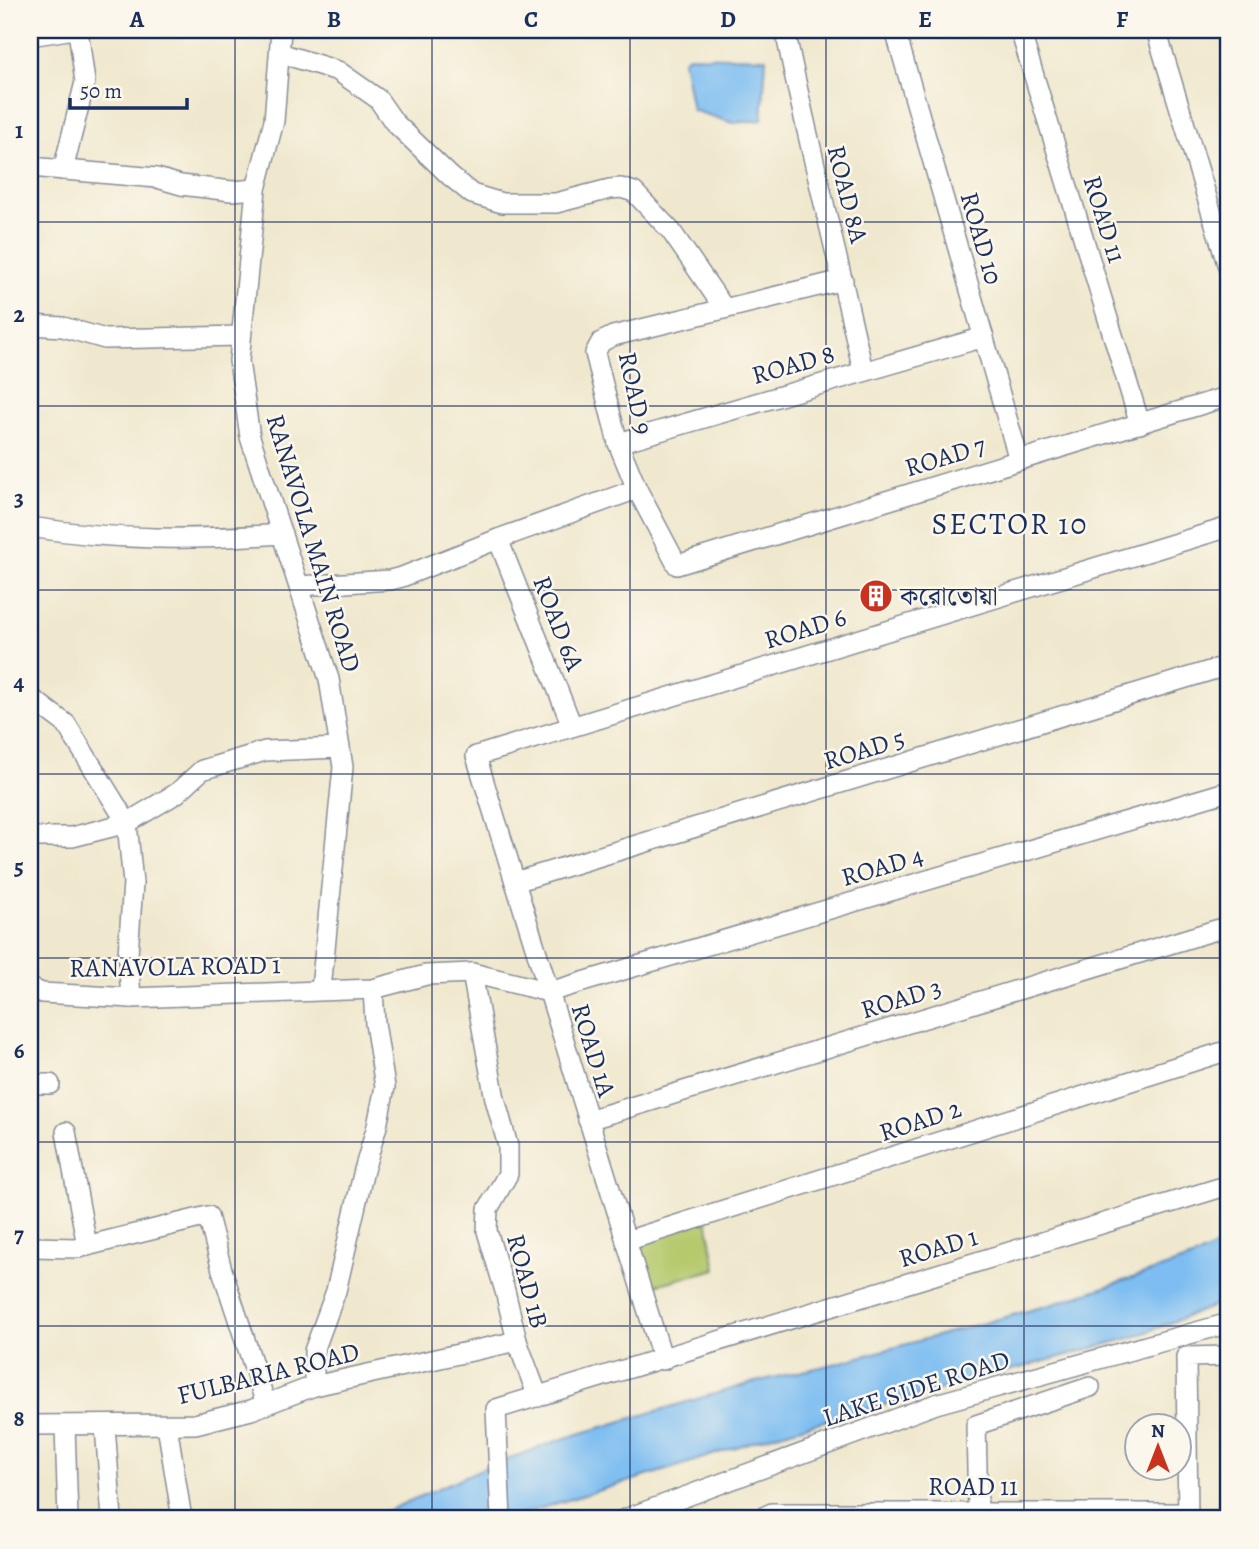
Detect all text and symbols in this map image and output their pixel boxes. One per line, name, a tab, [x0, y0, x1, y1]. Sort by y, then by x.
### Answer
text: A	[129, 4, 145, 35]
text: B	[327, 4, 341, 35]
text: C	[524, 4, 538, 35]
text: D	[720, 4, 736, 35]
text: E	[918, 4, 932, 35]
text: F	[1116, 4, 1129, 35]
scale bar	[70, 66, 187, 110]
text: 50 m	[80, 77, 122, 105]
text: 1	[15, 115, 23, 146]
street label: ROAD 8A	[818, 141, 877, 248]
street label: ROAD 11	[1075, 171, 1134, 267]
street label: ROAD 10	[952, 188, 1011, 288]
text: 2	[13, 299, 25, 330]
street label: ROAD 8	[748, 336, 839, 393]
street label: ROAD 9	[610, 348, 661, 438]
street label: RANAVOLA MAIN ROAD	[258, 410, 369, 676]
street label: ROAD 7	[900, 428, 990, 485]
text: 3	[14, 483, 24, 514]
district label: SECTOR 10	[931, 504, 1089, 544]
street label: ROAD 6A	[524, 571, 593, 676]
building icon: করোতোয়া	[857, 577, 895, 615]
place label: করোতোয়া	[899, 579, 998, 614]
street label: ROAD 6	[760, 599, 850, 657]
text: 4	[14, 667, 25, 698]
street label: ROAD 5	[819, 721, 909, 778]
street label: ROAD 4	[837, 838, 927, 895]
text: 5	[14, 851, 24, 882]
street label: RANAVOLA ROAD 1	[69, 947, 281, 986]
street label: ROAD 3	[856, 970, 946, 1027]
street label: ROAD 1A	[563, 999, 625, 1102]
text: 6	[14, 1035, 25, 1066]
street label: ROAD 2	[875, 1091, 966, 1150]
text: 7	[14, 1219, 24, 1250]
street label: ROAD 1	[894, 1219, 982, 1276]
street label: ROAD 1B	[498, 1230, 557, 1332]
street label: FULBARIA ROAD	[173, 1334, 363, 1413]
street label: LAKE SIDE ROAD	[818, 1342, 1014, 1435]
text: 8	[13, 1403, 25, 1434]
north arrow	[1122, 1412, 1192, 1482]
text: N	[1151, 1418, 1165, 1444]
street label: ROAD 11	[928, 1469, 1018, 1504]

